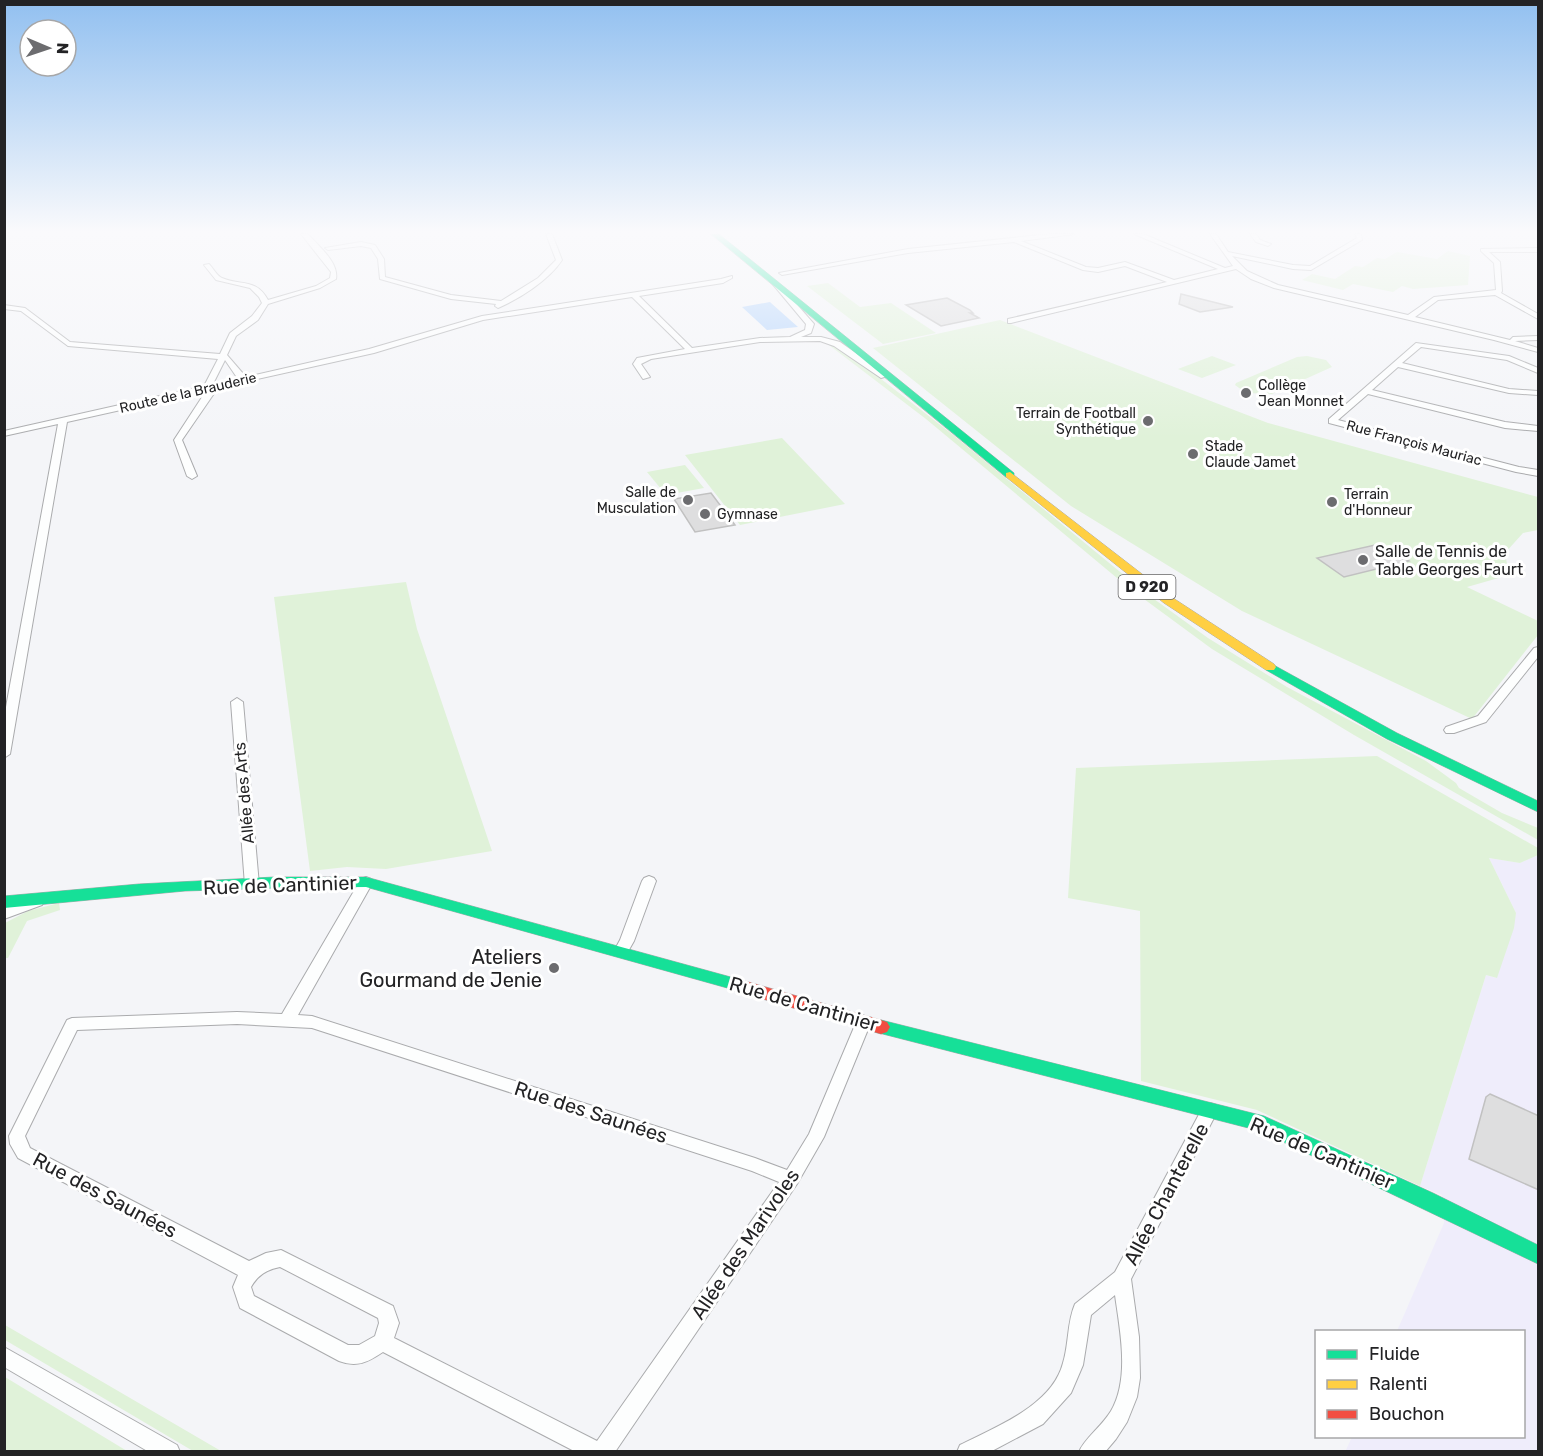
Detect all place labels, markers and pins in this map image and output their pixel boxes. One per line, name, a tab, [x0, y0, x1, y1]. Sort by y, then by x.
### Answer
place label: Collège Jean Monnet	[1258, 377, 1344, 410]
marker: Collège Jean Monnet	[1239, 386, 1253, 400]
place label: Terrain de Football Synthétique	[1016, 405, 1136, 438]
marker: Terrain de Football Synthétique	[1141, 414, 1155, 428]
place label: Stade Claude Jamet	[1205, 438, 1296, 471]
marker: Stade Claude Jamet	[1186, 447, 1200, 461]
place label: Salle de Musculation	[597, 484, 676, 517]
place label: Terrain d'Honneur	[1344, 486, 1413, 519]
marker: Salle de Musculation	[681, 493, 695, 507]
marker: Terrain d'Honneur	[1325, 495, 1339, 509]
place label: Gymnase	[717, 506, 778, 523]
marker: Gymnase	[698, 507, 712, 521]
place label: Salle de Tennis de Table Georges Faurt	[1375, 542, 1523, 579]
marker: Salle de Tennis de Table Georges Faurt	[1356, 553, 1370, 567]
place label: Ateliers Gourmand de Jenie	[359, 945, 542, 992]
marker: Ateliers Gourmand de Jenie	[547, 961, 561, 975]

